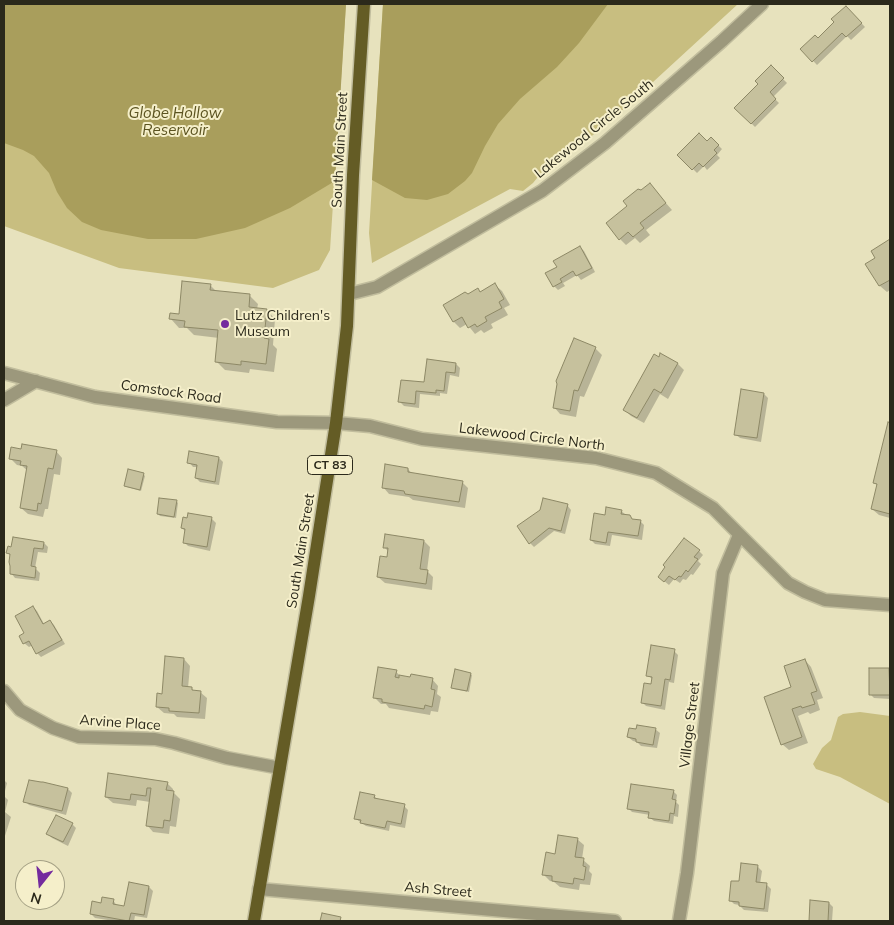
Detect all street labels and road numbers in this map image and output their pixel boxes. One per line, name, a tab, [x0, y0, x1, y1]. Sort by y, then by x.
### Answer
street label: Lakewood Circle South	[531, 76, 657, 182]
street label: South Main Street	[329, 92, 351, 208]
street label: Comstock Road	[120, 377, 222, 407]
street label: Lakewood Circle North	[458, 420, 606, 454]
road number: CT 83	[308, 456, 352, 474]
street label: South Main Street	[284, 492, 318, 610]
street label: Village Street	[676, 681, 704, 769]
street label: Arvine Place	[79, 712, 161, 734]
street label: Ash Street	[404, 879, 472, 901]

